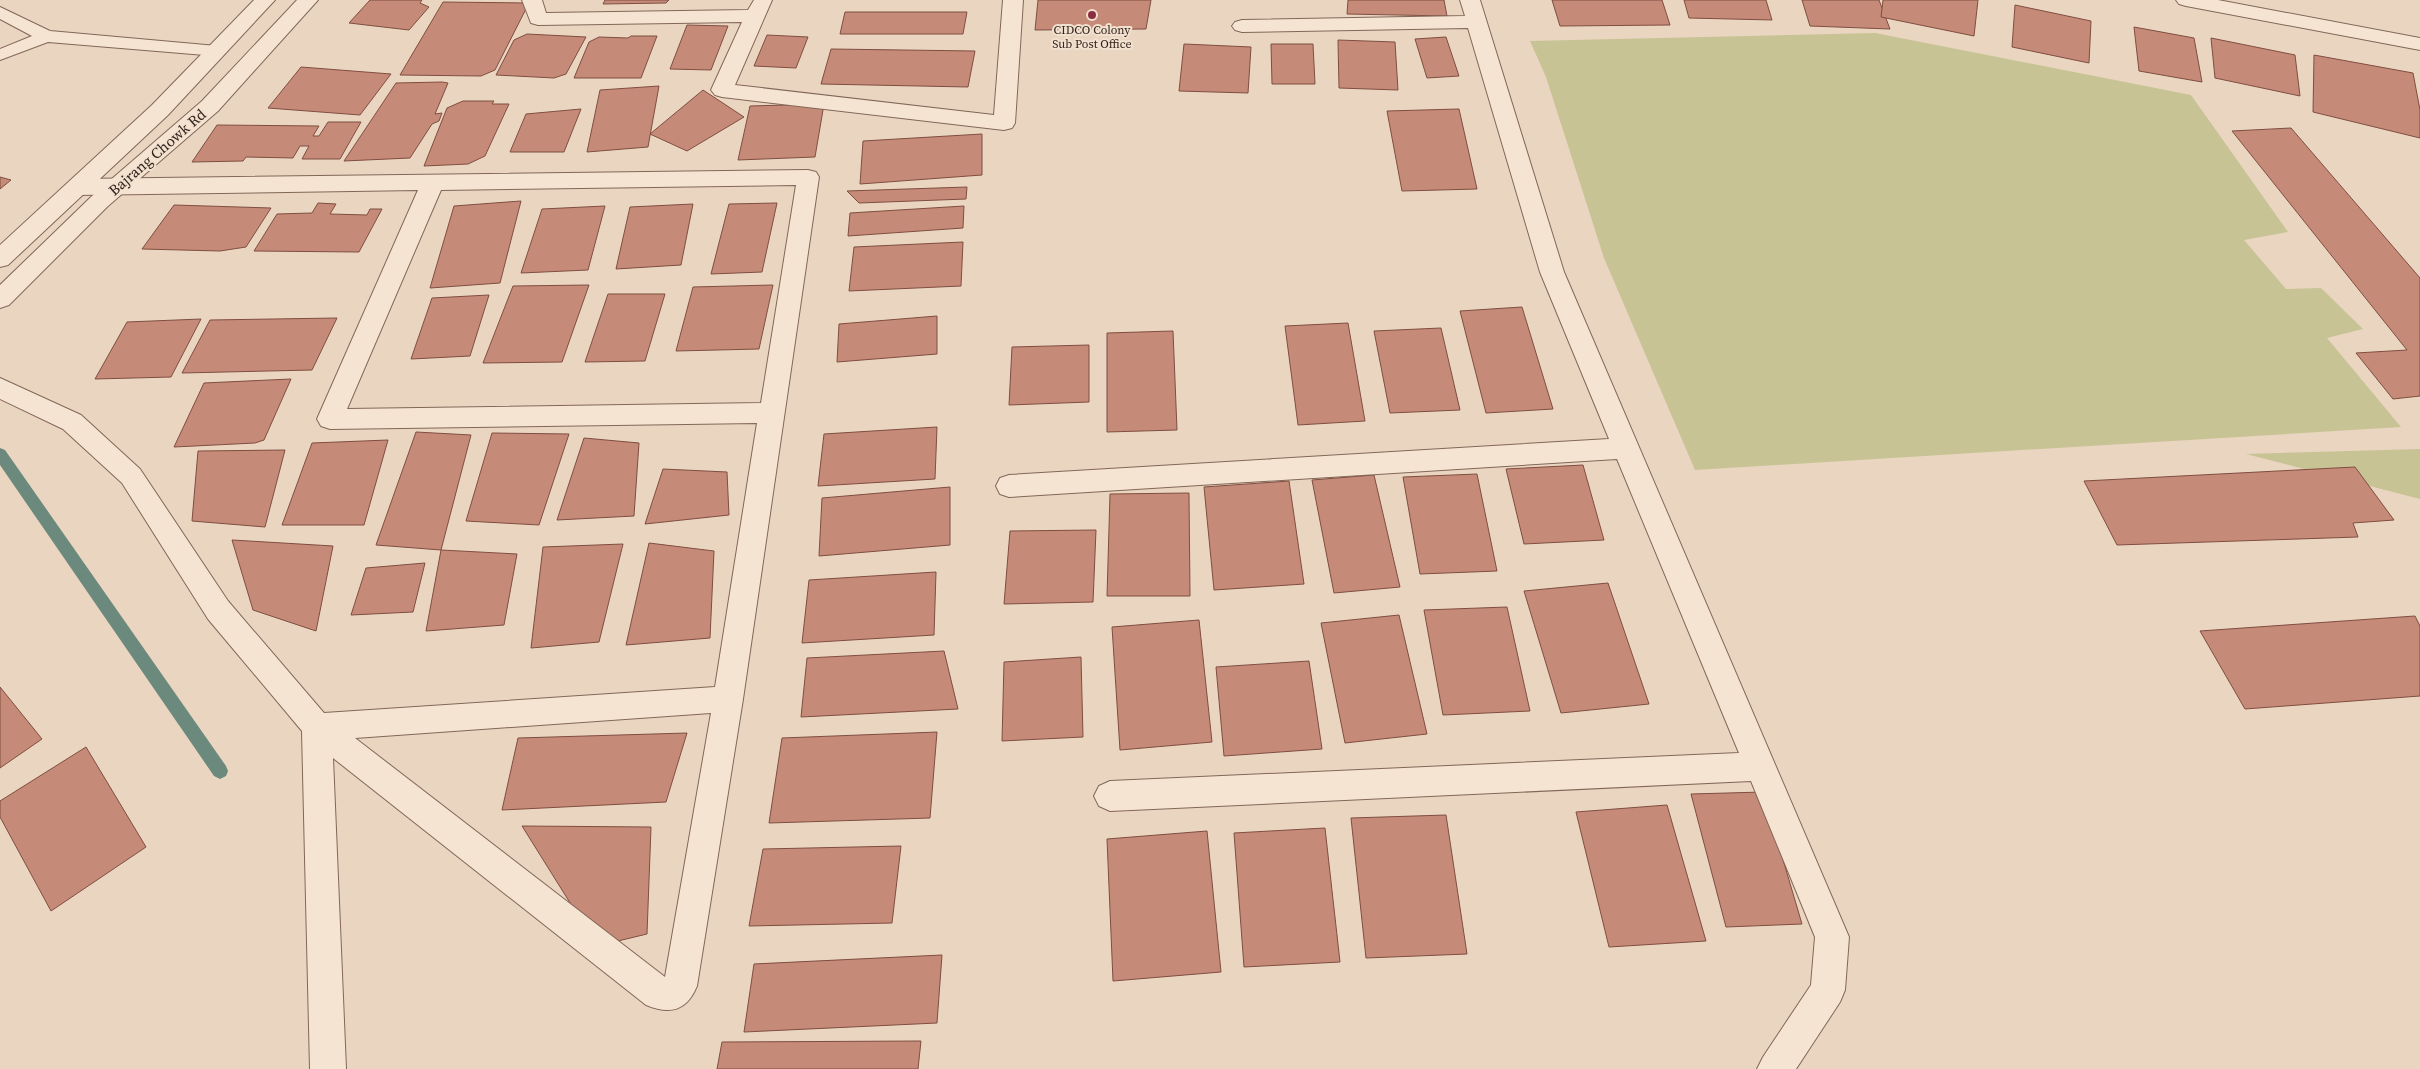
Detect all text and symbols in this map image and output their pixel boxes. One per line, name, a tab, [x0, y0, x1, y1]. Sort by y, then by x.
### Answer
marker: CIDCO Colony Sub Post Office	[1086, 9, 1098, 21]
place label: CIDCO Colony Sub Post Office	[1052, 22, 1132, 52]
street label: Bajrang Chowk Rd	[104, 103, 211, 200]

